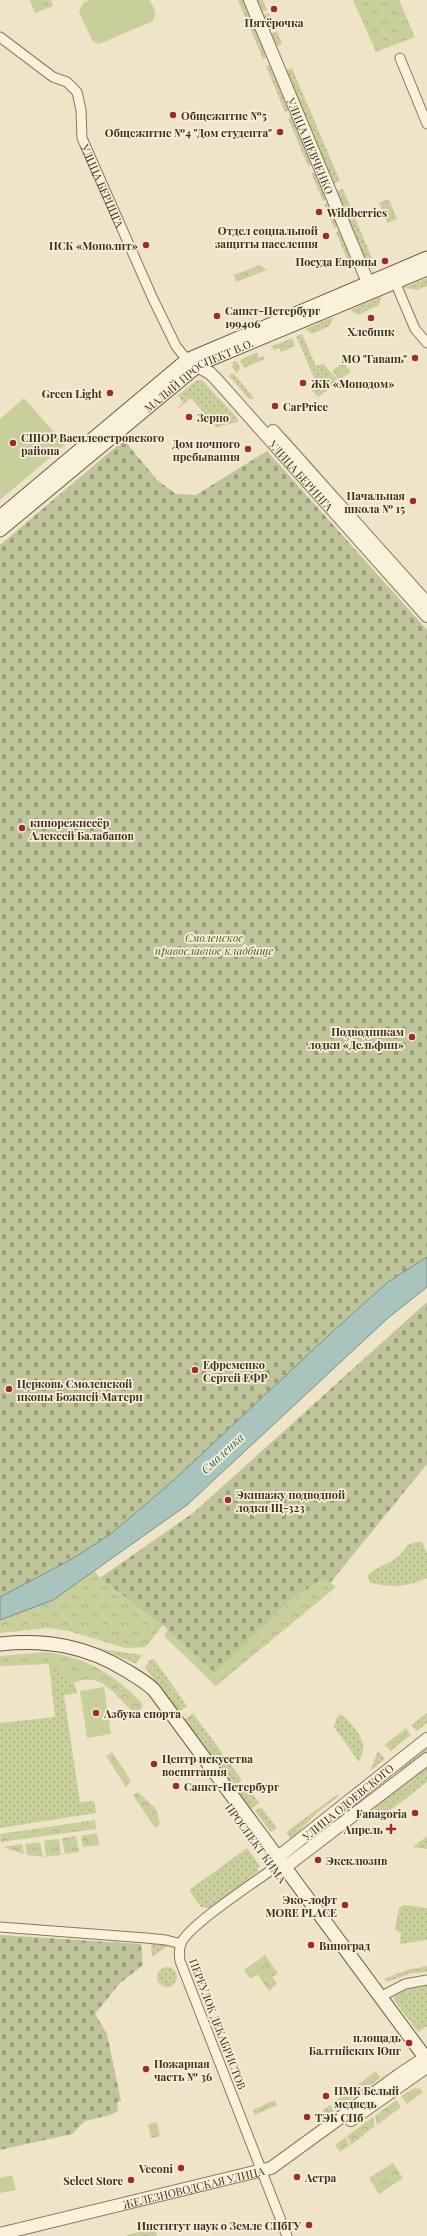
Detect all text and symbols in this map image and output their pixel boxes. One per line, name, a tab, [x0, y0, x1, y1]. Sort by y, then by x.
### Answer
marker: Пятёрочка	[269, 4, 279, 14]
place label: Пятёрочка	[245, 15, 304, 30]
street label: УЛИЦА ШЕВЧЕНКО	[284, 95, 338, 196]
place label: Общежитие №5	[181, 108, 267, 123]
marker: Общежитие №5	[168, 110, 178, 120]
place label: Общежитие №4 "Дом студента"	[105, 125, 272, 140]
marker: Общежитие №4 "Дом студента"	[275, 127, 285, 137]
street label: УЛИЦА БЕРИНГА	[78, 141, 128, 230]
place label: Wildberries	[326, 205, 387, 220]
marker: Wildberries	[314, 207, 324, 217]
place label: Отдел социальной защиты населения	[215, 223, 319, 251]
marker: Отдел социальной защиты населения	[321, 231, 331, 241]
place label: НСК «Монолит»	[49, 238, 138, 253]
marker: НСК «Монолит»	[141, 240, 151, 250]
place label: Посуда Европы	[296, 254, 377, 269]
marker: Посуда Европы	[380, 256, 390, 266]
place label: Санкт-Петербург 199406	[225, 303, 320, 331]
marker: Санкт-Петербург 199406	[212, 311, 222, 321]
marker: Хлебник	[366, 313, 376, 323]
place label: Хлебник	[347, 324, 395, 339]
street label: МАЛЫЙ ПРОСПЕКТ В.О.	[141, 335, 256, 415]
place label: МО "Гавань"	[342, 351, 407, 366]
marker: МО "Гавань"	[410, 353, 420, 363]
place label: ЖК «Монодом»	[310, 376, 394, 391]
marker: ЖК «Монодом»	[298, 378, 308, 388]
place label: Green Light	[42, 386, 102, 401]
marker: Green Light	[105, 388, 115, 398]
place label: CarPrice	[283, 399, 328, 414]
marker: CarPrice	[270, 401, 280, 411]
place label: Зерно	[197, 410, 229, 425]
marker: Зерно	[184, 412, 194, 422]
place label: СШОР Василеостровского района	[21, 430, 164, 458]
place label: Дом ночного пребывания	[172, 436, 241, 464]
street label: УЛИЦА БЕРИНГА	[266, 436, 337, 514]
marker: СШОР Василеостровского района	[8, 438, 18, 448]
marker: Дом ночного пребывания	[243, 444, 253, 454]
place label: Начальная школа № 15	[344, 488, 406, 516]
marker: Начальная школа № 15	[408, 496, 418, 506]
place label: кинорежиссёр Алексей Балабанов	[29, 815, 134, 843]
marker: кинорежиссёр Алексей Балабанов	[17, 823, 27, 833]
park label: Смоленское православное кладбище	[155, 930, 273, 958]
place label: Подводникам лодки «Дельфин»	[308, 1024, 404, 1052]
marker: Подводникам лодки «Дельфин»	[407, 1032, 417, 1042]
place label: Ефременко Сергей ЕФР	[203, 1357, 267, 1385]
marker: Ефременко Сергей ЕФР	[190, 1365, 200, 1375]
place label: Церковь Смоленской иконы Божией Матери	[17, 1376, 143, 1404]
marker: Церковь Смоленской иконы Божией Матери	[4, 1384, 14, 1394]
water label: Смоленка	[197, 1429, 247, 1477]
place label: Экипажу подводной лодки Щ-323	[236, 1487, 345, 1515]
marker: Экипажу подводной лодки Щ-323	[223, 1495, 233, 1505]
place label: Азбука спорта	[103, 1706, 181, 1721]
marker: Азбука спорта	[91, 1708, 101, 1718]
place label: Центр искусства воспитания	[162, 1751, 253, 1779]
marker: Центр искусства воспитания	[149, 1759, 159, 1769]
street label: УЛИЦА ОДОЕВСКОГО	[298, 1760, 397, 1844]
place label: Санкт-Петербург	[184, 1779, 279, 1794]
marker: Санкт-Петербург	[171, 1781, 181, 1791]
street label: ПРОСПЕКТ КИМА	[222, 1800, 290, 1886]
place label: Fanagoria	[356, 1806, 407, 1821]
marker: Fanagoria	[410, 1808, 420, 1818]
place label: Апрель	[343, 1822, 383, 1837]
marker: Апрель	[386, 1824, 396, 1834]
place label: Эксклюзив	[326, 1853, 387, 1868]
marker: Эксклюзив	[313, 1855, 323, 1865]
place label: Эко-лофт MORE PLACE	[265, 1892, 338, 1920]
marker: Эко-лофт MORE PLACE	[340, 1900, 350, 1910]
place label: Виноград	[319, 1938, 370, 1953]
marker: Виноград	[306, 1940, 316, 1950]
street label: ПЕРЕУЛОК ДЕКАБРИСТОВ	[186, 1956, 250, 2092]
place label: площадь Балтийских Юнг	[309, 2030, 401, 2058]
marker: площадь Балтийских Юнг	[404, 2038, 414, 2048]
place label: Пожарная часть № 36	[154, 2056, 212, 2084]
marker: Пожарная часть № 36	[141, 2064, 151, 2074]
place label: ПМК Белый медведь	[334, 2083, 399, 2111]
marker: ПМК Белый медведь	[321, 2091, 331, 2101]
place label: ТЭК СПб	[315, 2110, 364, 2125]
marker: ТЭК СПб	[302, 2112, 312, 2122]
place label: Veconi	[138, 2161, 174, 2176]
street label: ЖЕЛЕЗНОВОДСКАЯ УЛИЦА	[121, 2162, 266, 2211]
marker: Veconi	[176, 2163, 186, 2173]
place label: Астра	[304, 2170, 337, 2185]
marker: Астра	[292, 2172, 302, 2182]
place label: Select Store	[63, 2173, 123, 2188]
marker: Select Store	[126, 2175, 136, 2185]
place label: Институт наук о Земле СПбГУ	[137, 2218, 302, 2233]
marker: Институт наук о Земле СПбГУ	[304, 2220, 314, 2230]

